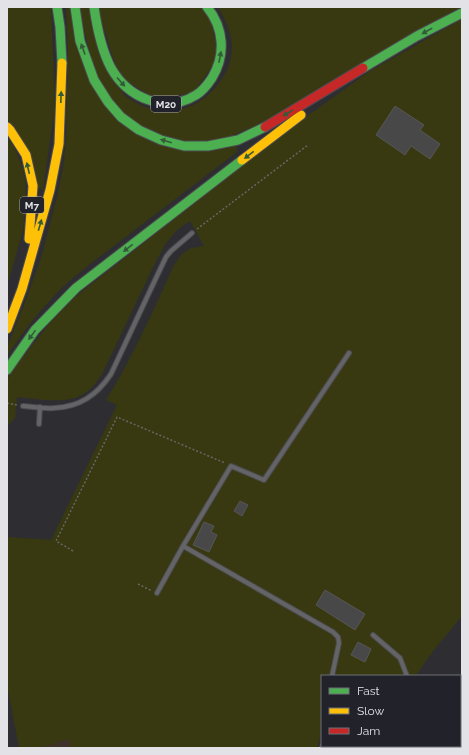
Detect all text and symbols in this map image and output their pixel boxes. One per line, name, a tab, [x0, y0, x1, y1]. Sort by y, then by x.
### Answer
one-way arrow	[421, 28, 433, 34]
one-way arrow	[80, 43, 86, 55]
one-way arrow	[218, 51, 224, 63]
one-way arrow	[116, 77, 126, 87]
one-way arrow	[57, 91, 64, 103]
road number: M20	[151, 96, 181, 112]
one-way arrow	[282, 110, 294, 117]
one-way arrow	[160, 138, 172, 144]
one-way arrow	[243, 151, 254, 160]
one-way arrow	[25, 161, 31, 174]
road number: M7	[20, 197, 44, 213]
one-way arrow	[37, 219, 43, 231]
one-way arrow	[123, 244, 134, 253]
one-way arrow	[28, 330, 36, 341]
legend	[321, 675, 461, 747]
text: Fast	[357, 684, 380, 698]
text: Slow	[357, 704, 384, 718]
text: Jam	[357, 724, 380, 738]

